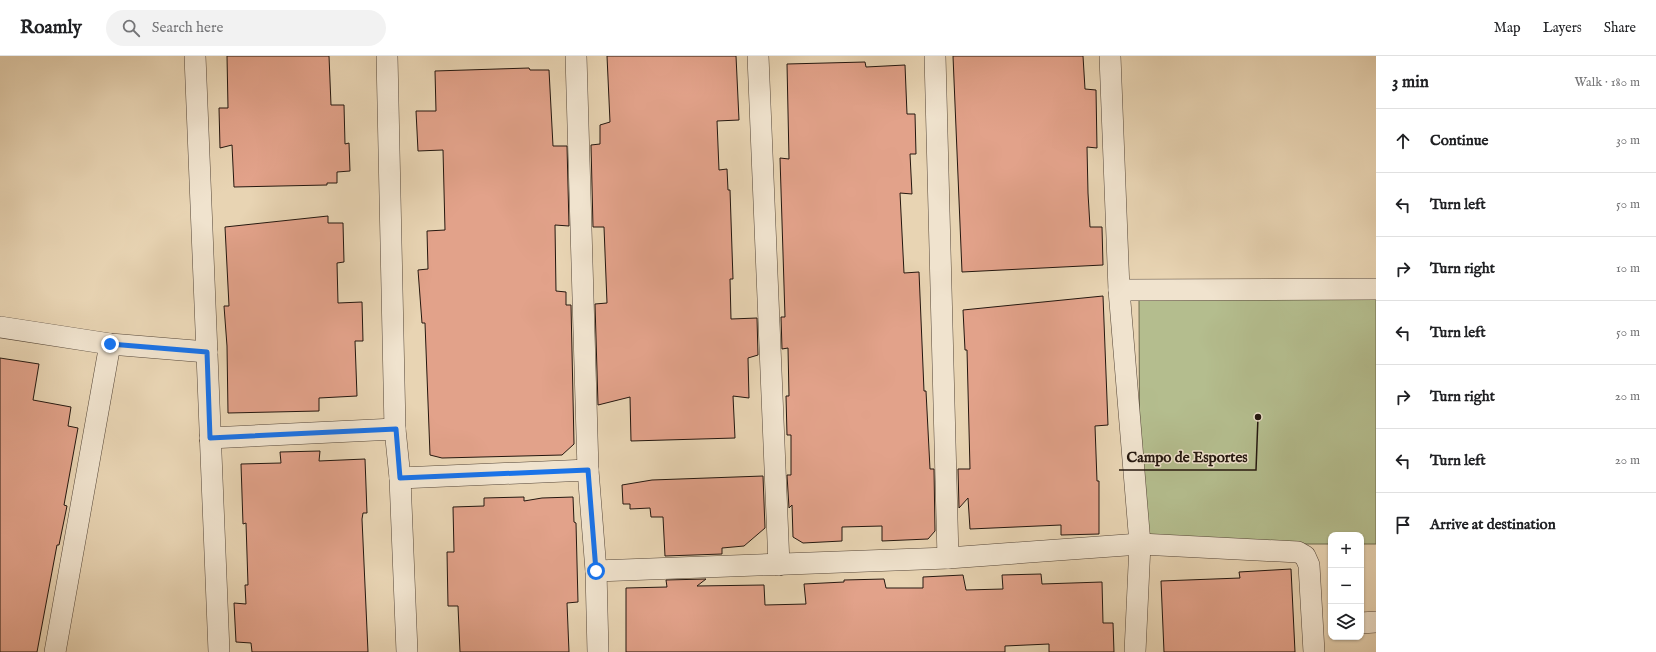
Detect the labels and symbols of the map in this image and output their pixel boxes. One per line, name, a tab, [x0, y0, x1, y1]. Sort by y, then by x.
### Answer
route end	[101, 335, 119, 353]
callout: Campo de Esportes	[1119, 443, 1256, 470]
text: Campo de Esportes	[1126, 448, 1248, 467]
route start	[587, 562, 605, 580]

